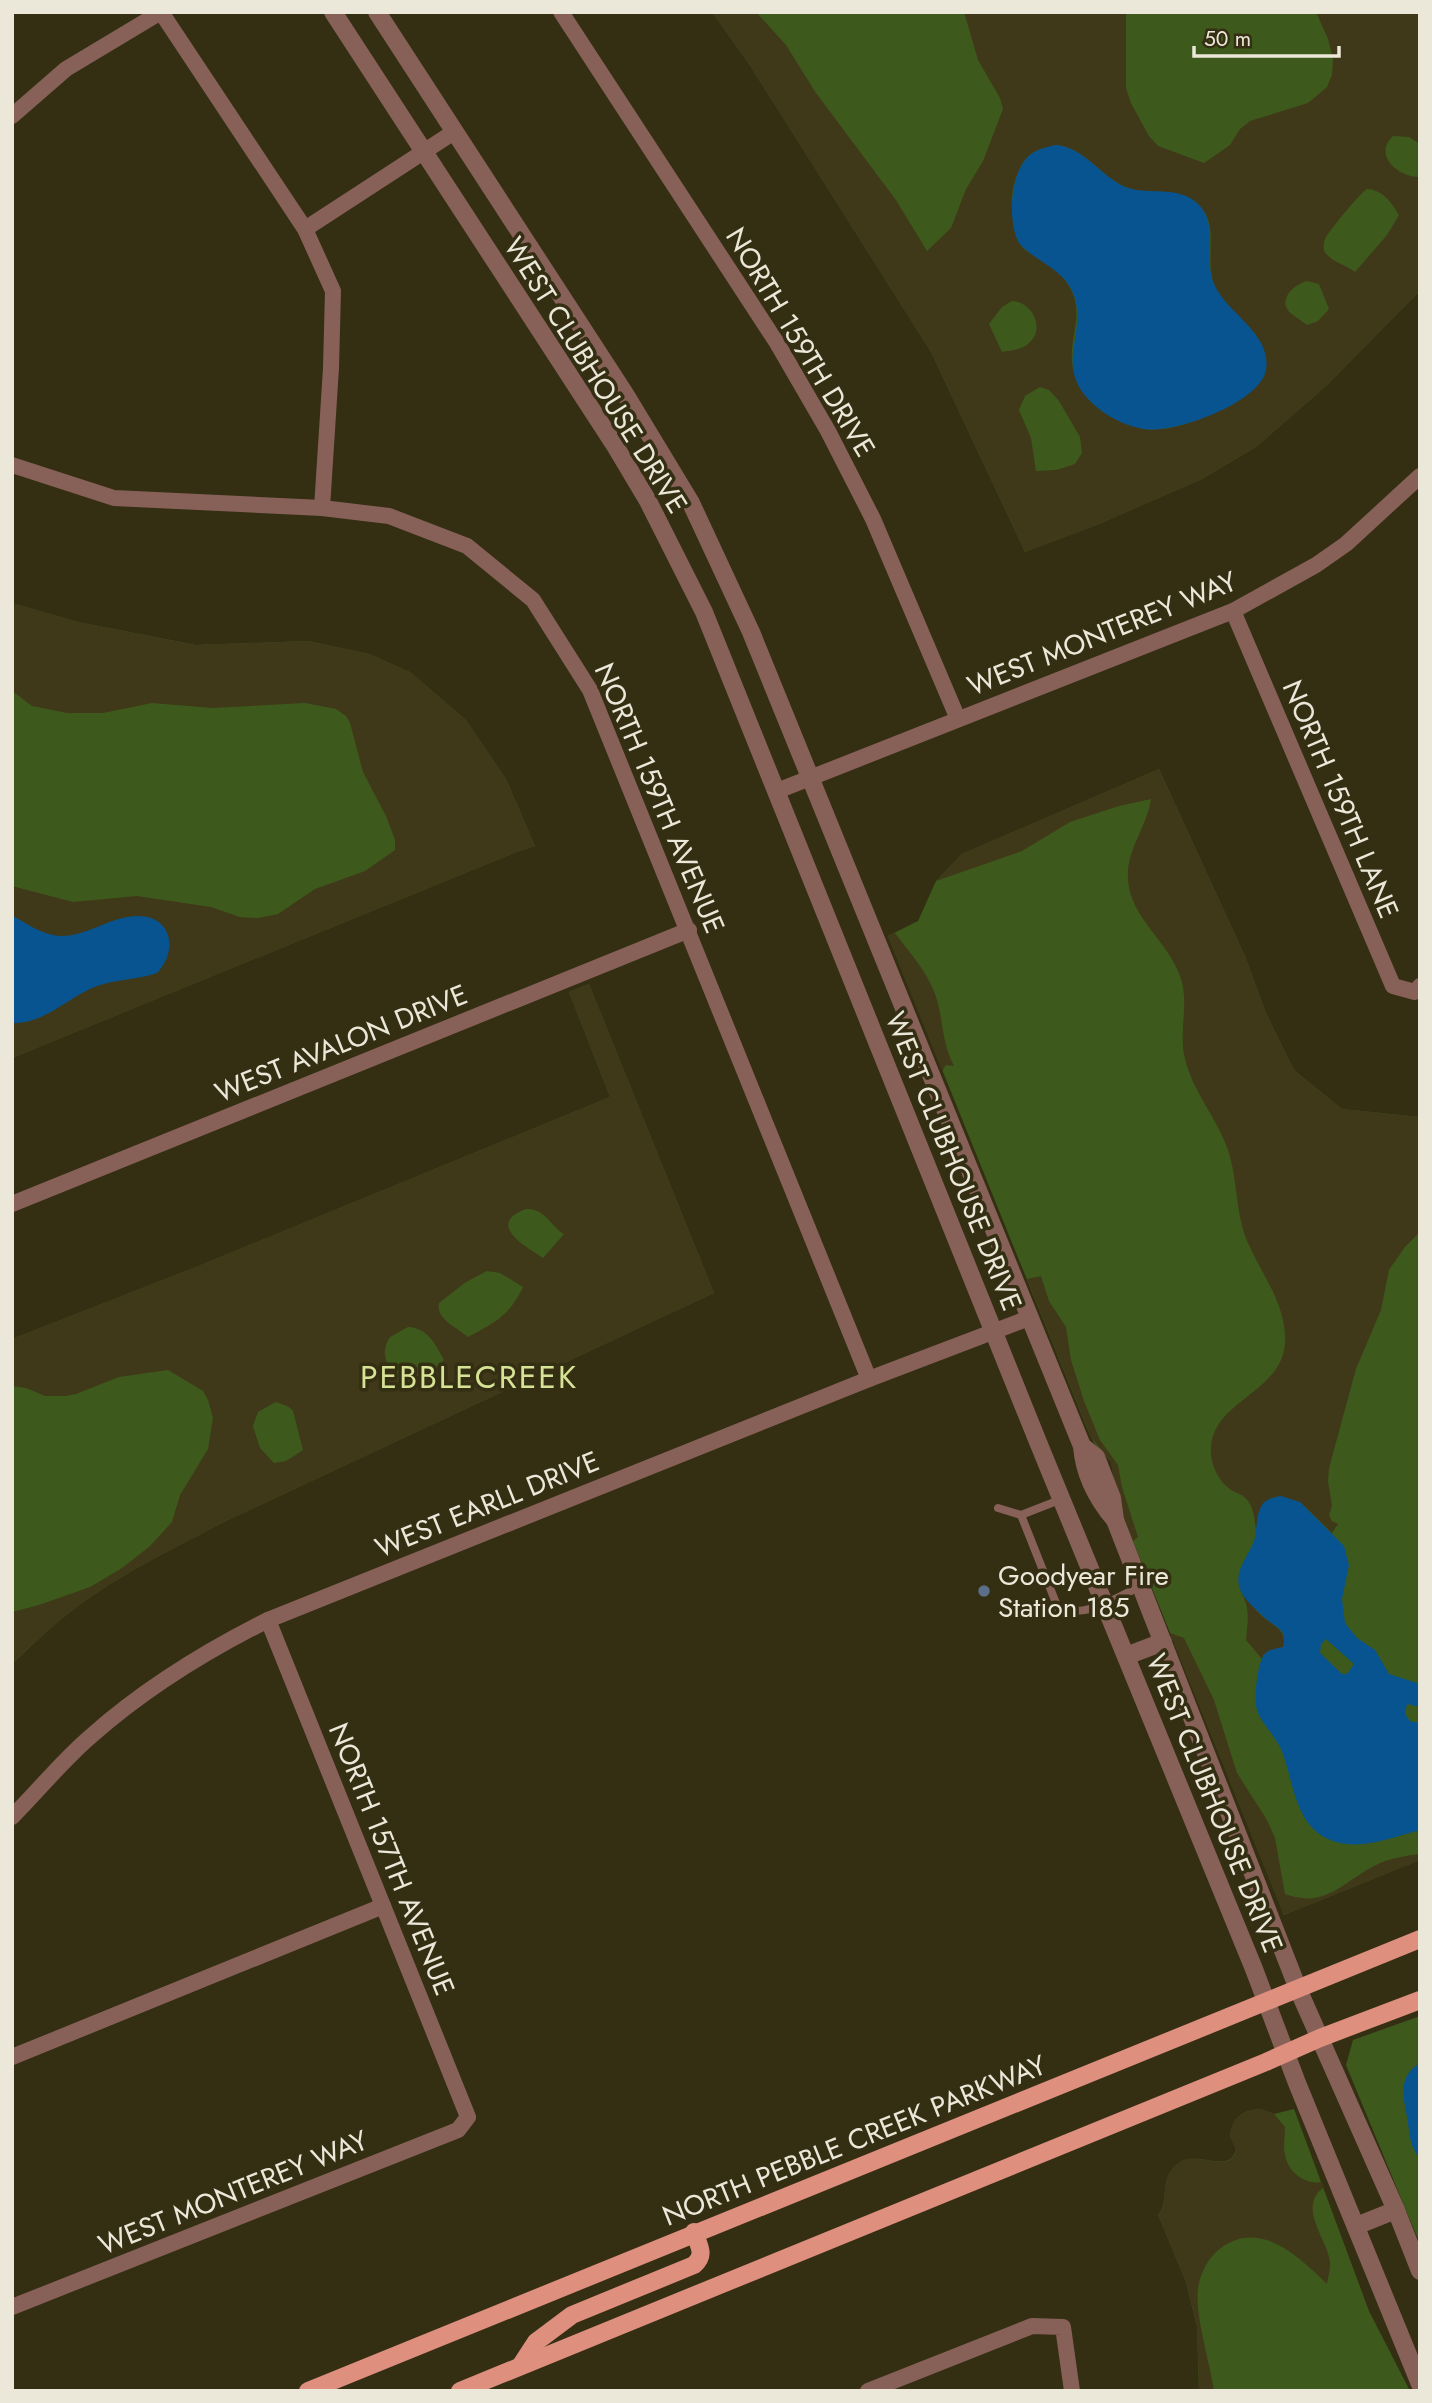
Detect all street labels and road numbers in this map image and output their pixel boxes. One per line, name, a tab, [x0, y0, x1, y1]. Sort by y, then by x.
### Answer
street label: NORTH 159TH DRIVE	[716, 220, 885, 465]
street label: WEST CLUBHOUSE DRIVE	[494, 229, 698, 521]
street label: WEST MONTEREY WAY	[961, 561, 1243, 706]
street label: NORTH 159TH AVENUE	[584, 657, 735, 940]
street label: NORTH 159TH LANE	[1272, 674, 1409, 925]
street label: WEST AVALON DRIVE	[209, 974, 474, 1113]
street label: WEST CLUBHOUSE DRIVE	[875, 1006, 1032, 1317]
street label: WEST EARLL DRIVE	[369, 1441, 605, 1568]
street label: WEST CLUBHOUSE DRIVE	[1136, 1648, 1293, 1959]
street label: NORTH 157TH AVENUE	[318, 1717, 465, 2002]
street label: NORTH PEBBLE CREEK PARKWAY	[656, 2044, 1052, 2236]
street label: WEST MONTEREY WAY	[92, 2120, 374, 2265]

